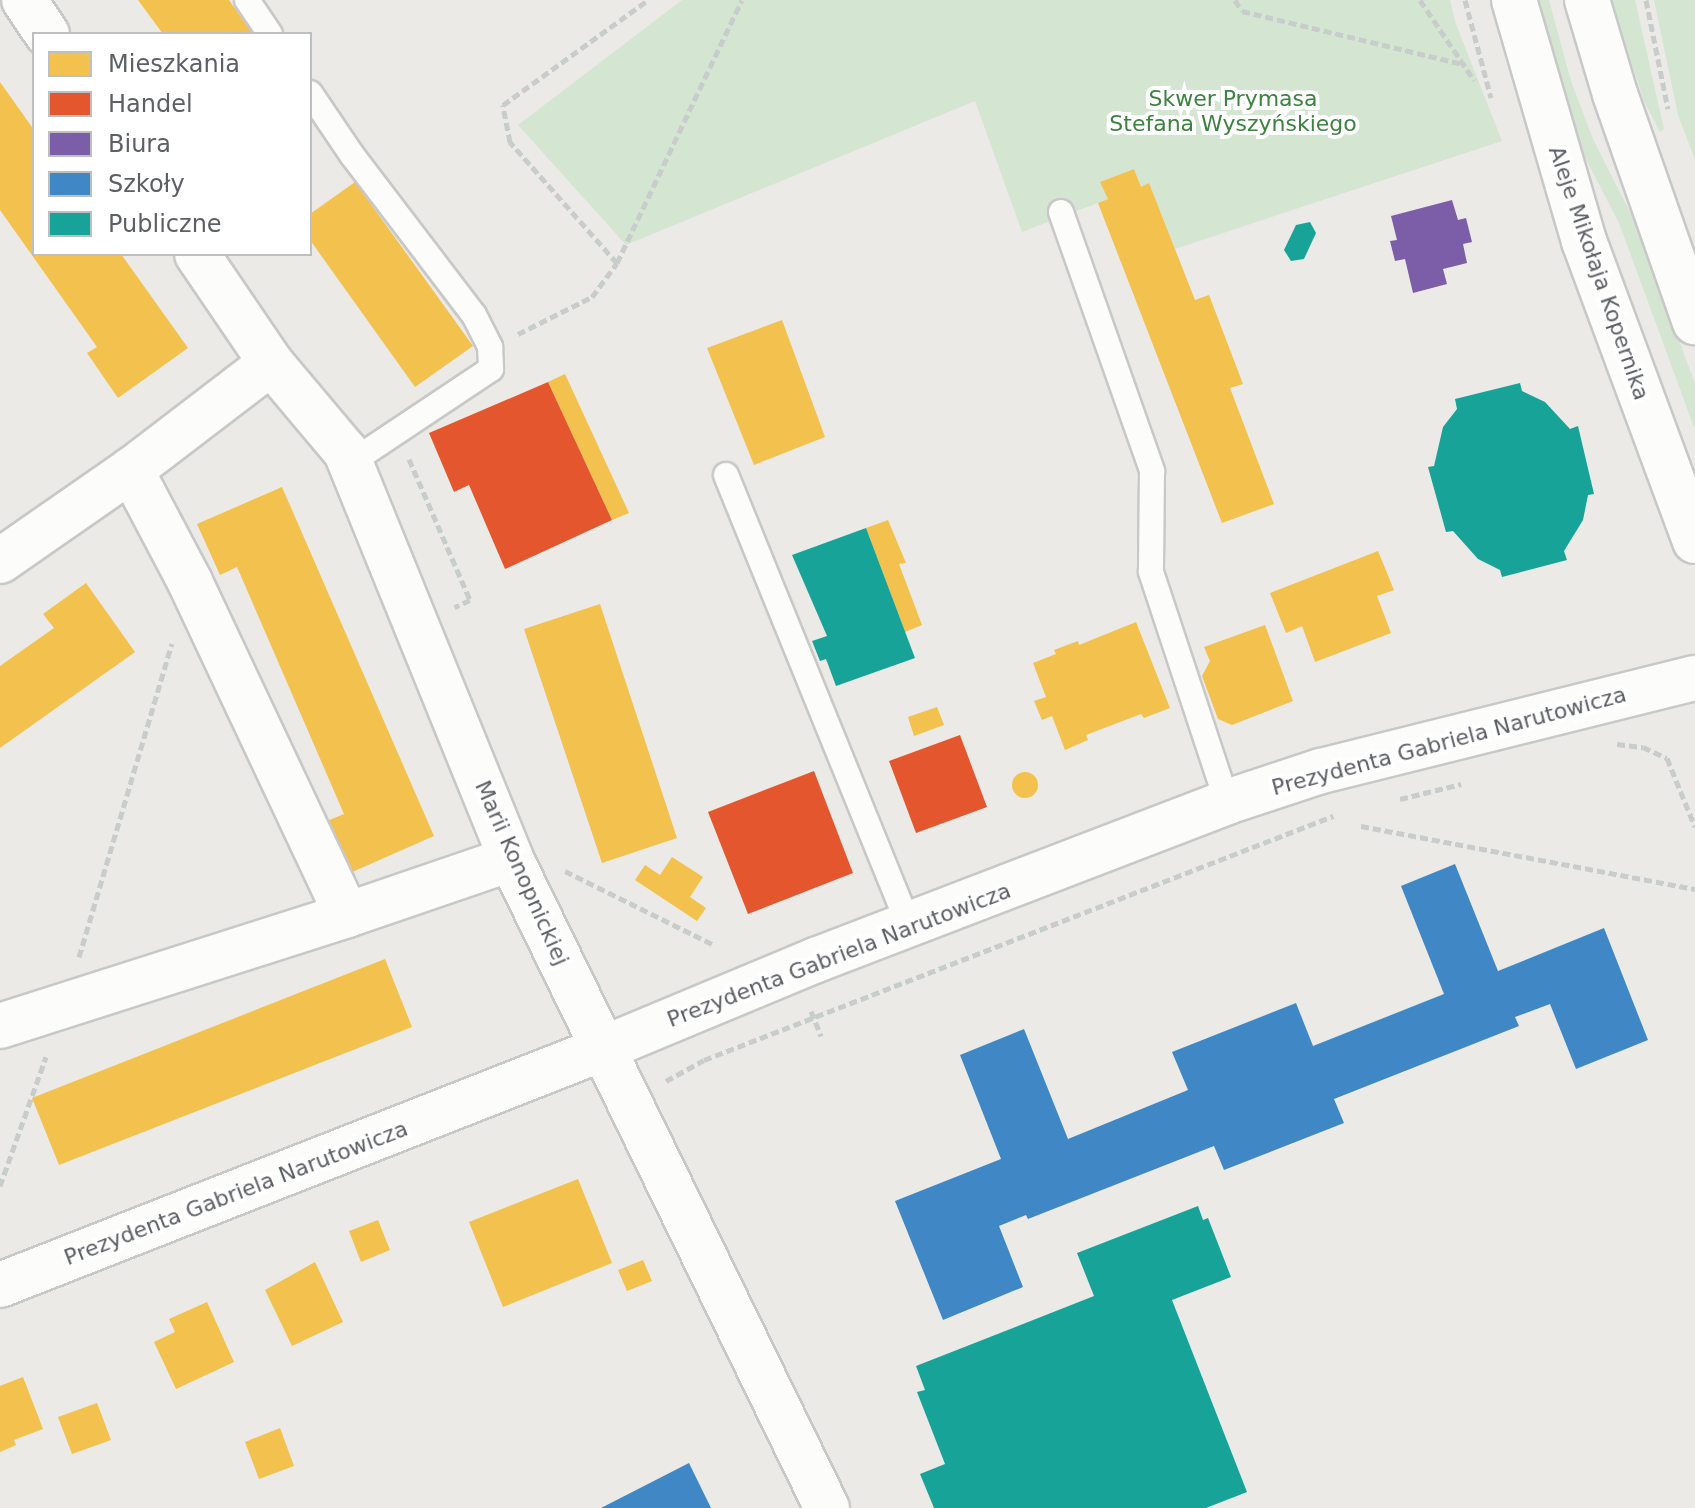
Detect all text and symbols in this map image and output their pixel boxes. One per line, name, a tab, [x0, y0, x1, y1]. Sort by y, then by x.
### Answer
legend	[32, 32, 312, 256]
text: Mieszkania	[108, 50, 240, 78]
park label: Skwer Prymasa Stefana Wyszyńskiego	[1109, 85, 1357, 136]
text: Handel	[108, 90, 193, 118]
text: Biura	[108, 130, 171, 158]
street label: Aleje Mikołaja Kopernika	[1543, 142, 1655, 404]
text: Szkoły	[108, 170, 185, 198]
text: Publiczne	[108, 210, 222, 238]
street label: Prezydenta Gabriela Narutowicza	[1269, 681, 1629, 801]
street label: Marii Konopnickiej	[469, 776, 575, 970]
street label: Prezydenta Gabriela Narutowicza	[663, 877, 1015, 1033]
street label: Prezydenta Gabriela Narutowicza	[60, 1115, 412, 1271]

